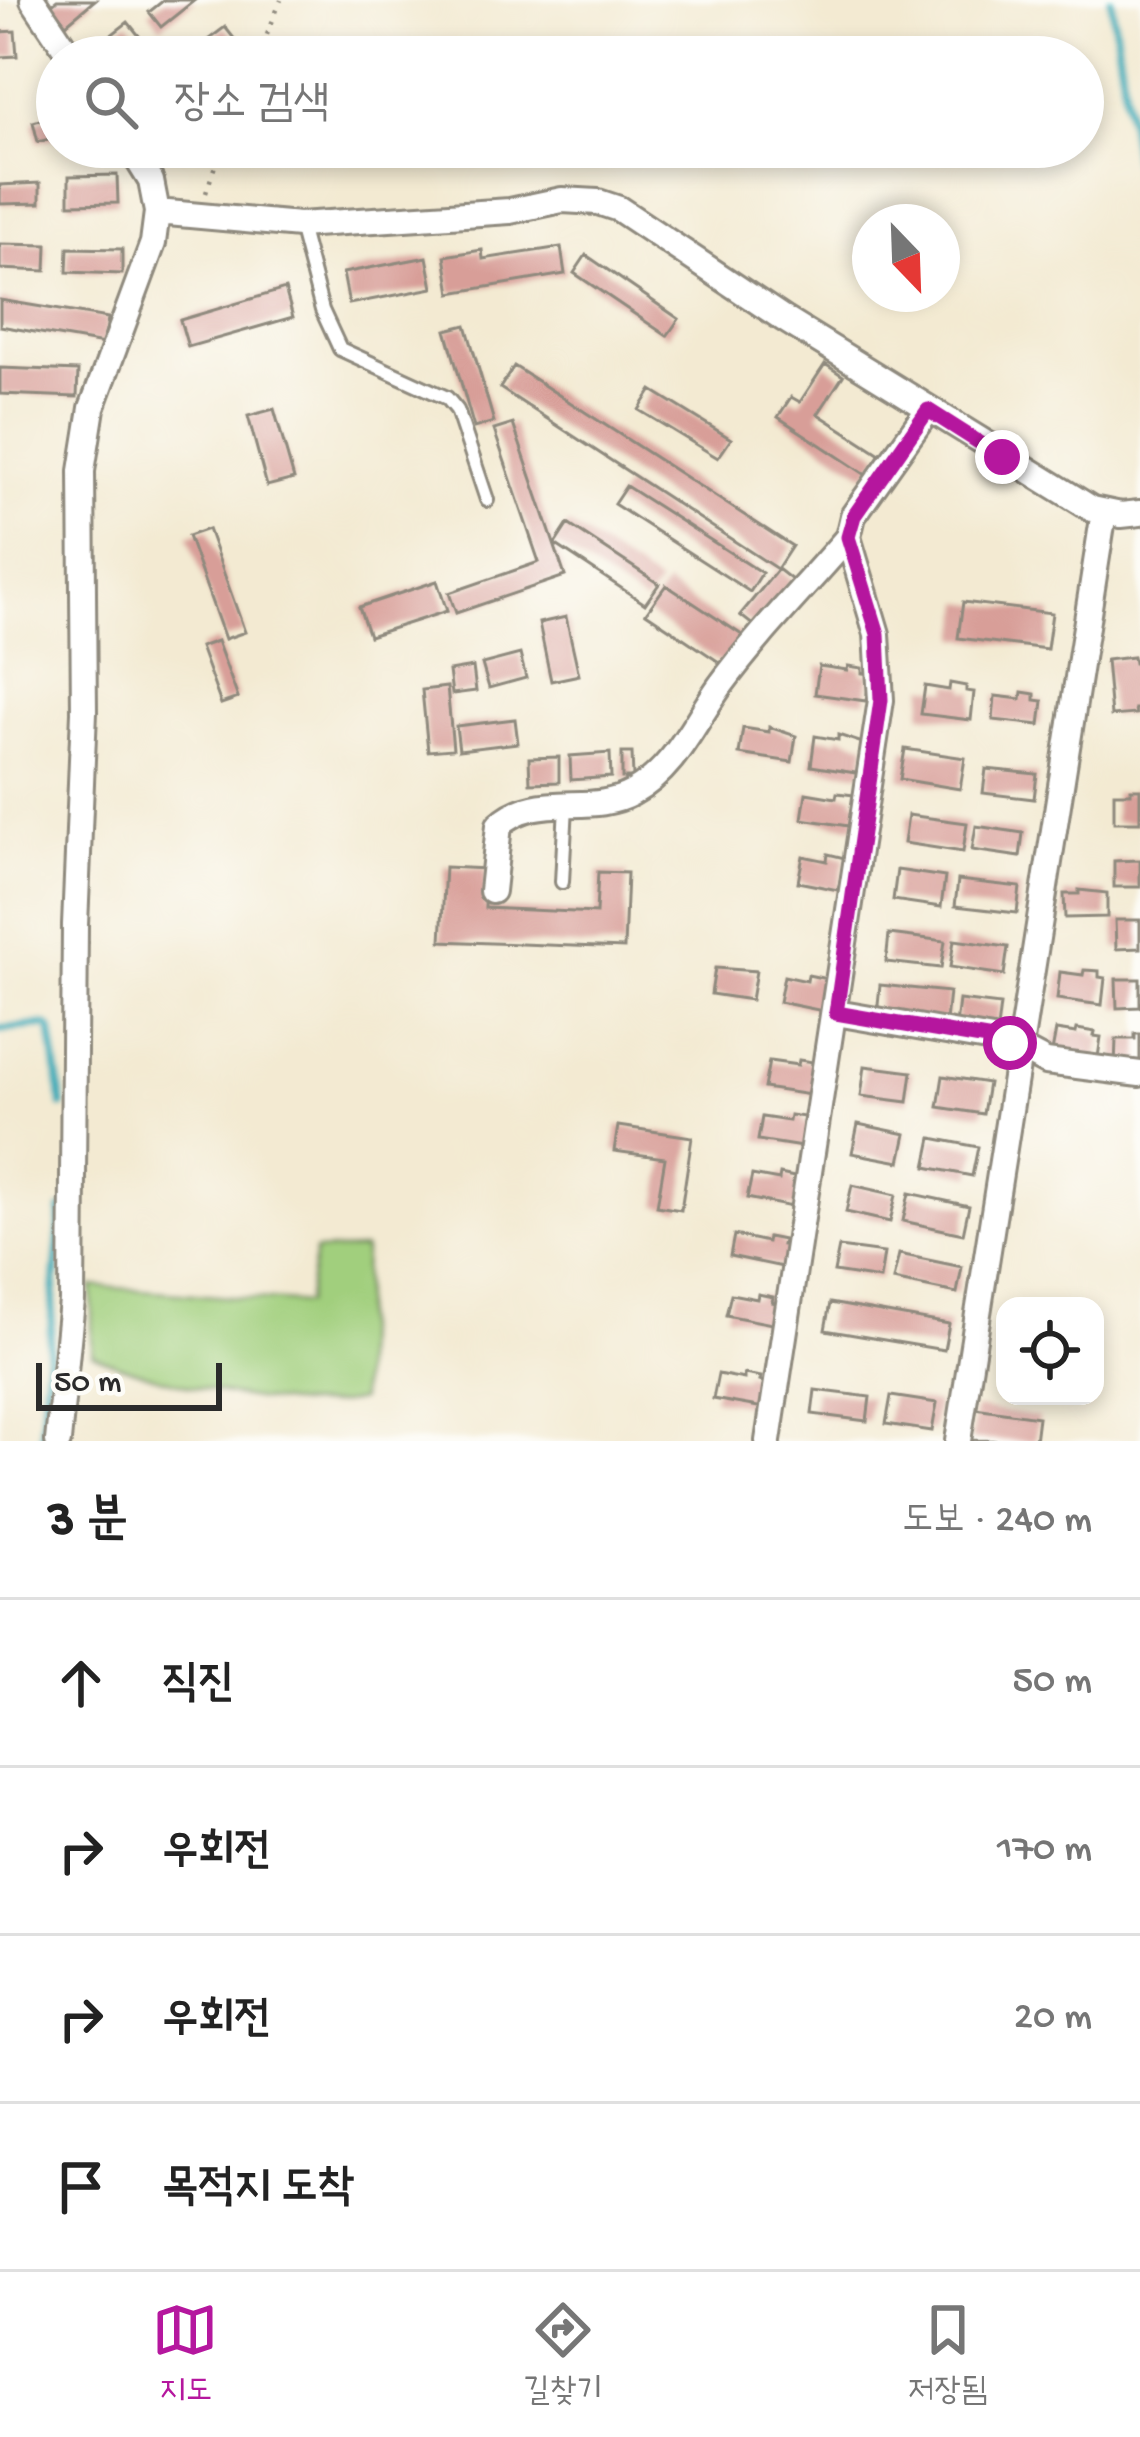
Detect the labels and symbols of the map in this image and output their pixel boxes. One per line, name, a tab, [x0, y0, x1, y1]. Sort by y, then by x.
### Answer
north arrow	[852, 204, 960, 312]
route end	[975, 430, 1029, 484]
route start	[983, 1016, 1037, 1070]
scale bar	[36, 1357, 222, 1410]

